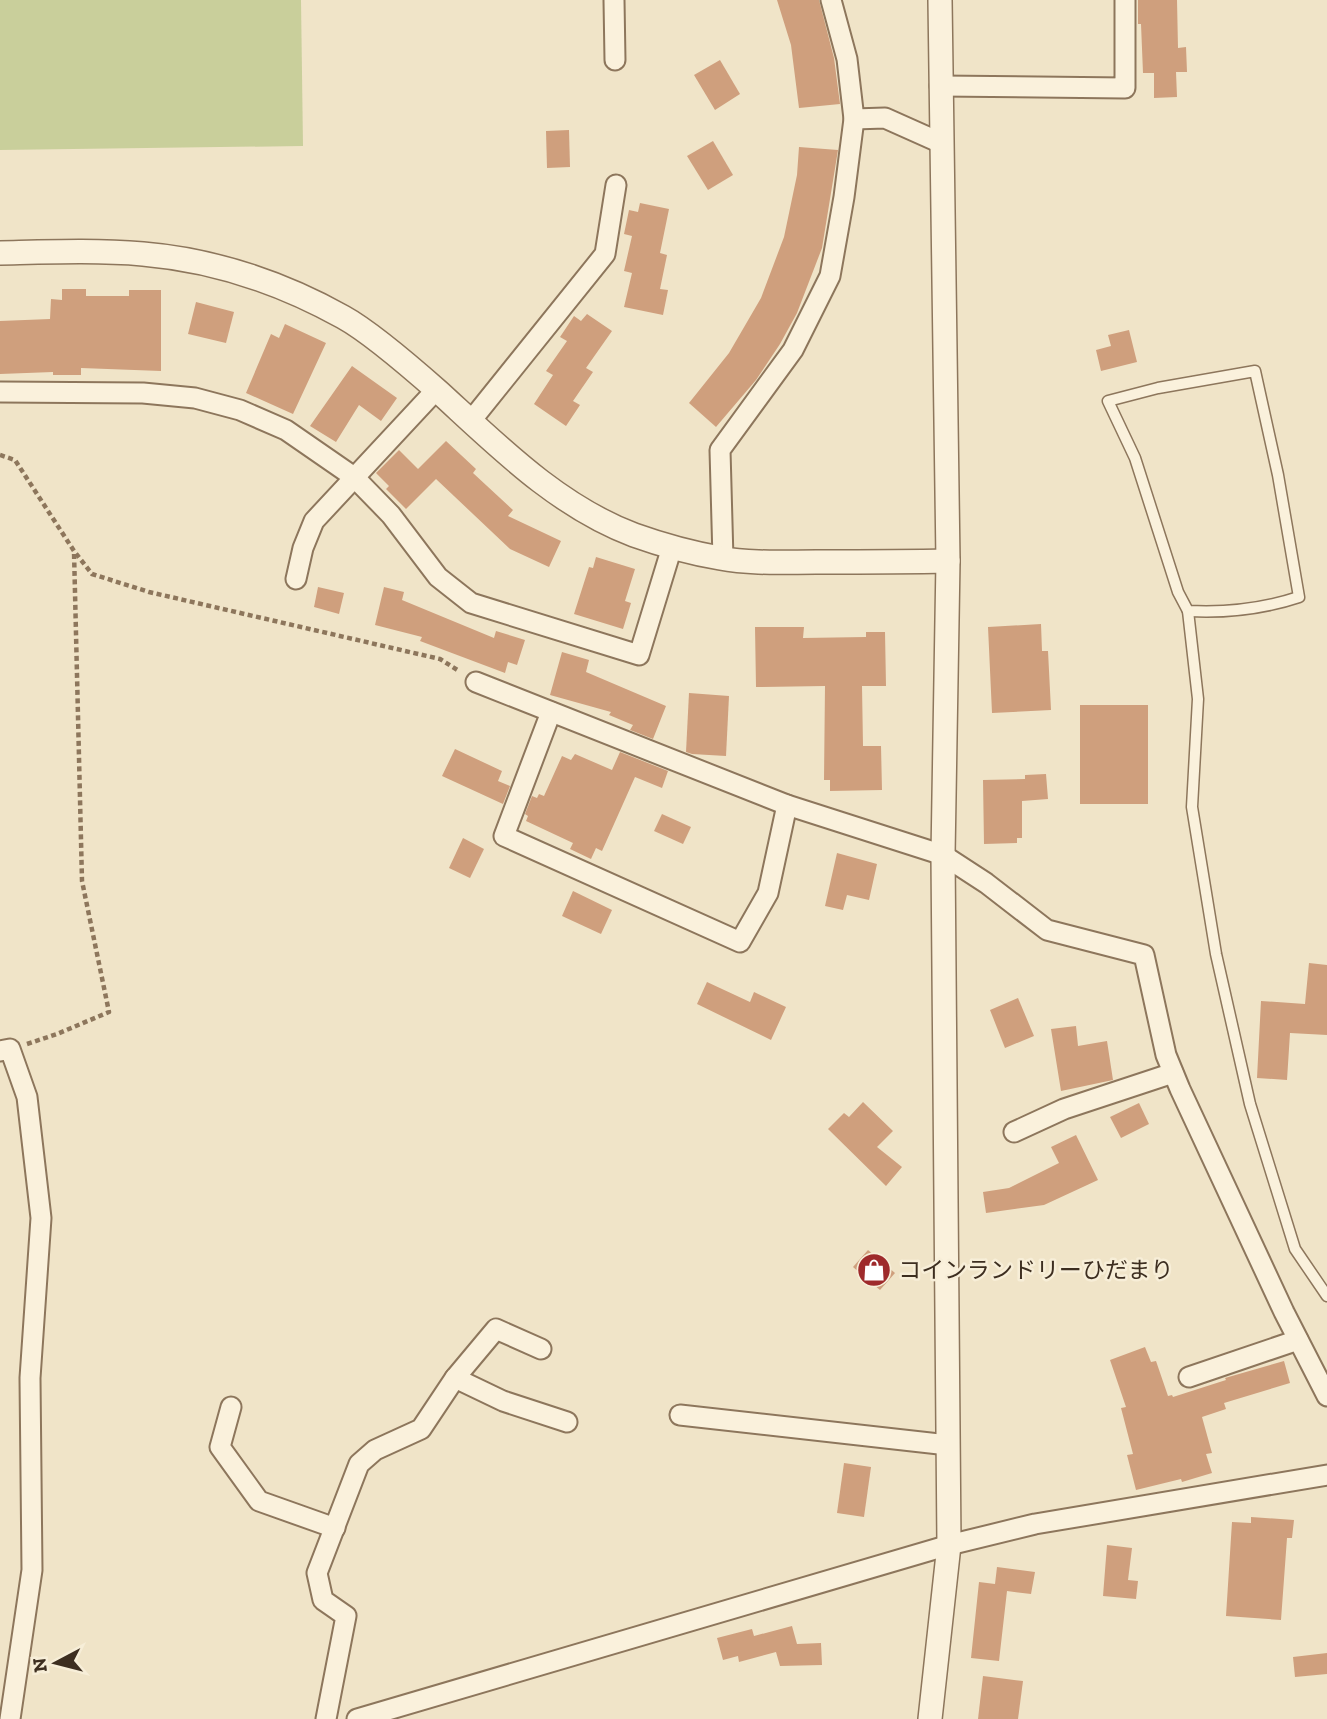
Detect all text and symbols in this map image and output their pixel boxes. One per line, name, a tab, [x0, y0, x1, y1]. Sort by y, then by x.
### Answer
shop icon: コインランドリーひだまり	[855, 1251, 893, 1289]
place label: コインランドリーひだまり	[898, 1256, 1174, 1284]
north arrow	[21, 1628, 91, 1698]
text: N	[27, 1656, 52, 1674]

